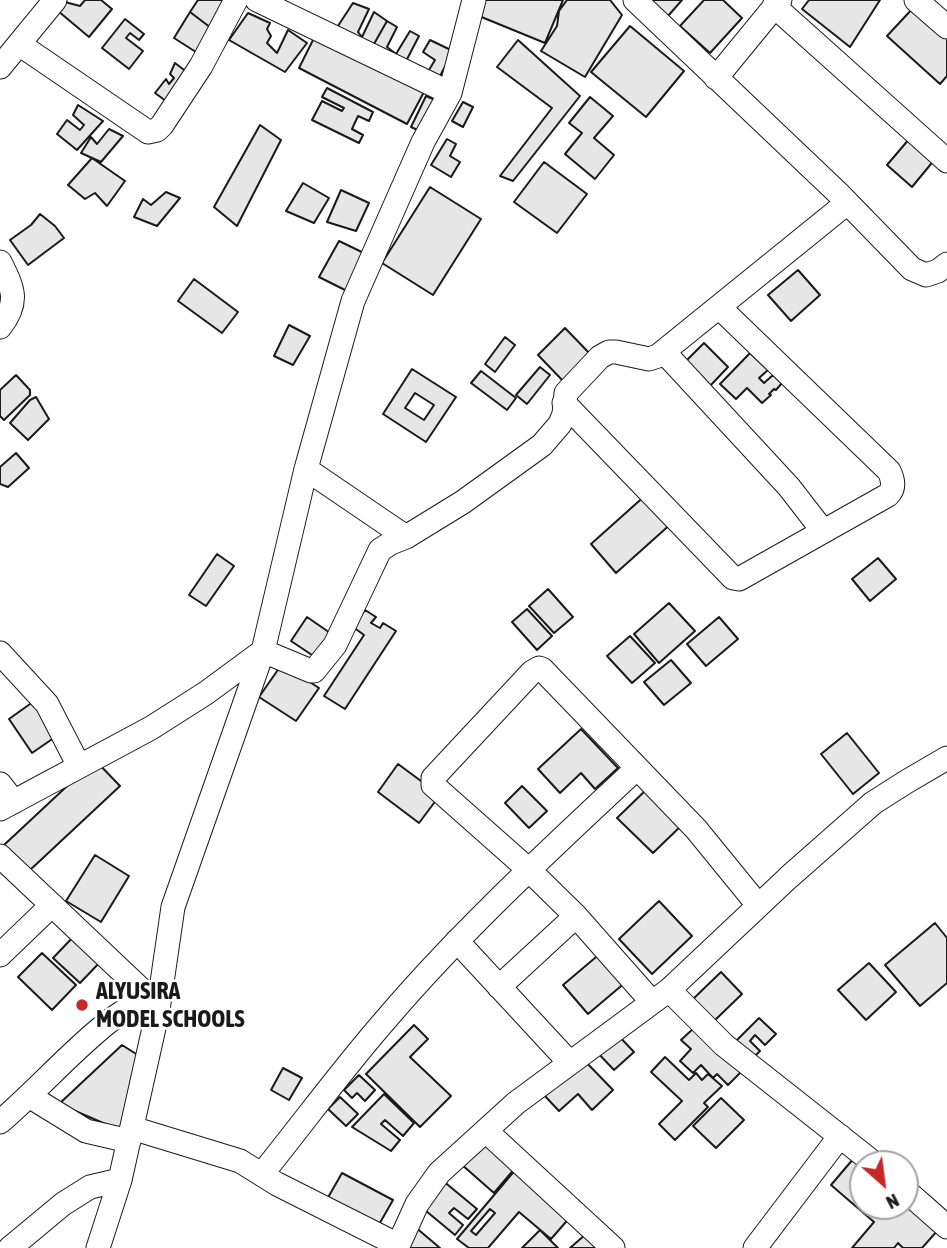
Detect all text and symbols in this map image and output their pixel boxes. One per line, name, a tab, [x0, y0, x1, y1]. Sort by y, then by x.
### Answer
place label: ALYUSIRA MODEL SCHOOLS	[96, 977, 245, 1033]
marker: ALYUSIRA MODEL SCHOOLS	[74, 997, 90, 1013]
north arrow	[849, 1150, 919, 1220]
text: N	[883, 1189, 903, 1214]

